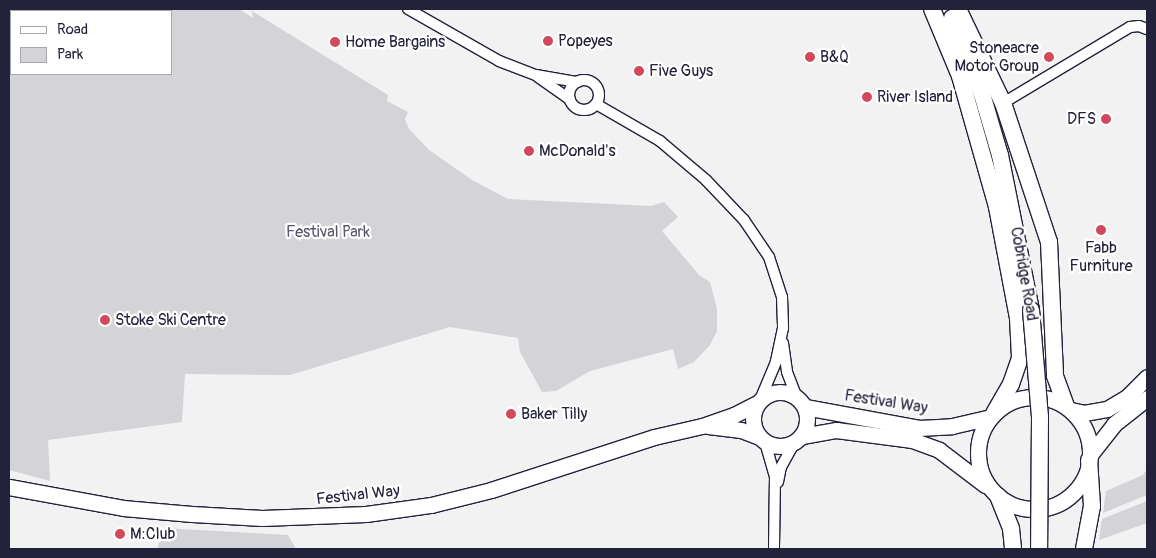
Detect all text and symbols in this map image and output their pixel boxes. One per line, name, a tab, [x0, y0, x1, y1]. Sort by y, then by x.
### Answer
legend	[10, 10, 172, 75]
text: Road	[57, 20, 88, 39]
place label: Popeyes	[558, 31, 613, 51]
place label: Home Bargains	[345, 32, 445, 52]
marker: Popeyes	[542, 35, 554, 47]
marker: Home Bargains	[329, 36, 341, 48]
place label: Stoneacre Motor Group	[954, 38, 1039, 76]
text: Park	[57, 45, 83, 64]
place label: B&Q	[820, 47, 849, 67]
marker: B&Q	[804, 51, 816, 63]
marker: Stoneacre Motor Group	[1043, 51, 1055, 63]
place label: Five Guys	[649, 61, 713, 81]
marker: Five Guys	[633, 65, 645, 77]
place label: River Island	[877, 87, 953, 107]
marker: River Island	[861, 91, 873, 103]
place label: DFS	[1067, 109, 1096, 129]
marker: DFS	[1100, 113, 1112, 125]
place label: McDonald's	[539, 141, 616, 161]
marker: McDonald's	[523, 145, 535, 157]
park label: Festival Park	[286, 222, 370, 242]
marker: Fabb Furniture	[1095, 224, 1107, 236]
street label: Cobridge Road	[1006, 225, 1042, 323]
place label: Fabb Furniture	[1069, 238, 1133, 276]
place label: Stoke Ski Centre	[115, 310, 226, 330]
marker: Stoke Ski Centre	[99, 314, 111, 326]
street label: Festival Way	[843, 386, 929, 418]
place label: Baker Tilly	[521, 404, 587, 424]
marker: Baker Tilly	[505, 408, 517, 420]
street label: Festival Way	[315, 481, 401, 509]
place label: M:Club	[130, 524, 175, 544]
marker: M:Club	[114, 528, 126, 540]

